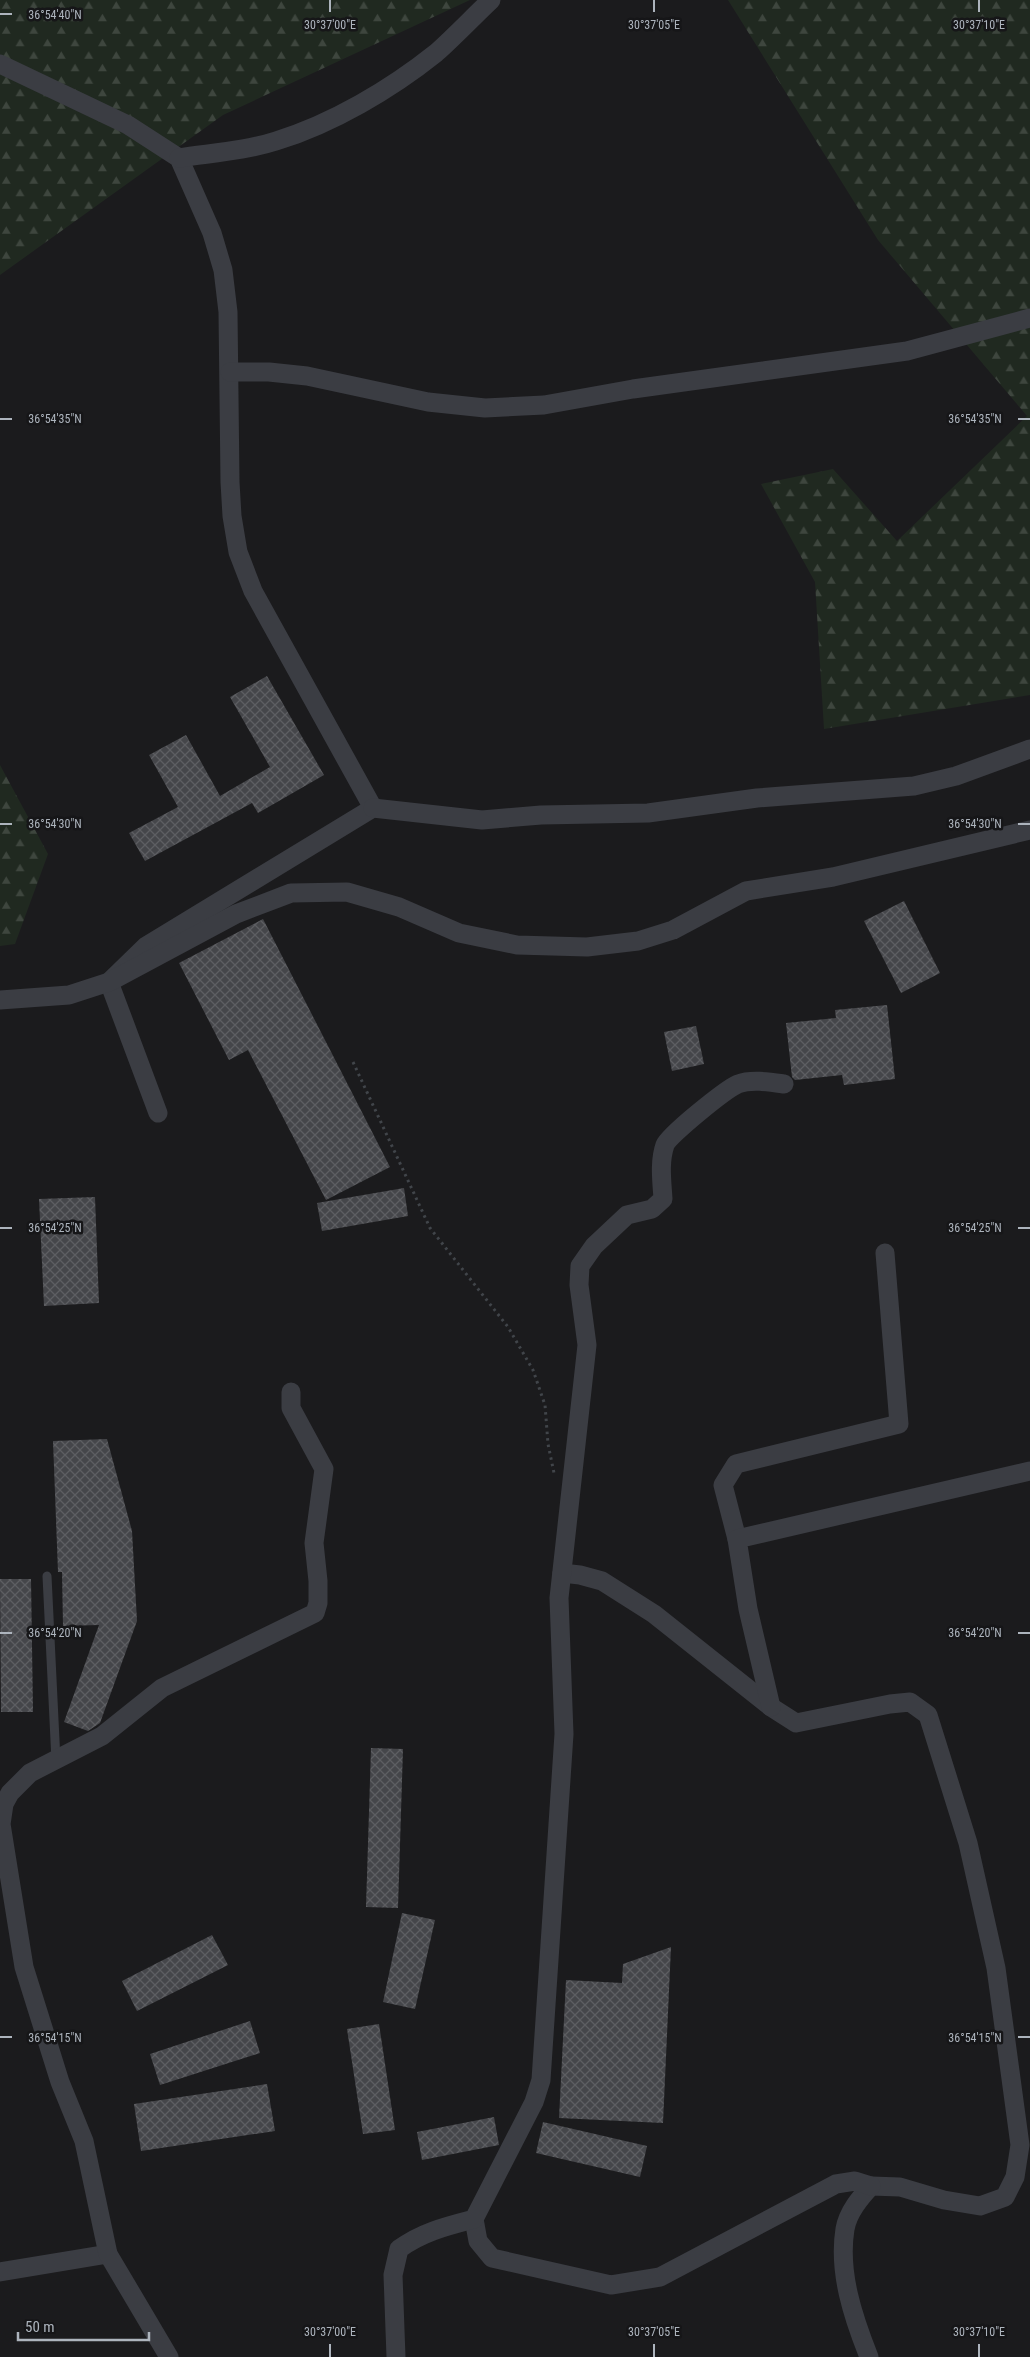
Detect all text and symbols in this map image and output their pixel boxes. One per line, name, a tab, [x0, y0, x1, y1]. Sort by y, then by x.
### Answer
text: 36°54'40"N	[28, 8, 82, 22]
text: 30°37'00"E	[304, 18, 356, 32]
text: 30°37'05"E	[628, 18, 680, 32]
text: 30°37'10"E	[953, 18, 1005, 32]
text: 36°54'35"N	[28, 412, 82, 426]
text: 36°54'35"N	[948, 412, 1002, 426]
text: 36°54'30"N	[28, 817, 82, 831]
text: 36°54'30"N	[948, 817, 1002, 831]
text: 36°54'25"N	[28, 1221, 82, 1235]
text: 36°54'25"N	[948, 1221, 1002, 1235]
text: 36°54'20"N	[28, 1626, 82, 1640]
text: 36°54'20"N	[948, 1626, 1002, 1640]
text: 36°54'15"N	[28, 2031, 82, 2045]
text: 36°54'15"N	[948, 2031, 1002, 2045]
scale bar	[18, 2310, 149, 2342]
text: 50 m	[25, 2318, 55, 2336]
text: 30°37'00"E	[304, 2325, 356, 2339]
text: 30°37'05"E	[628, 2325, 680, 2339]
text: 30°37'10"E	[953, 2325, 1005, 2339]

